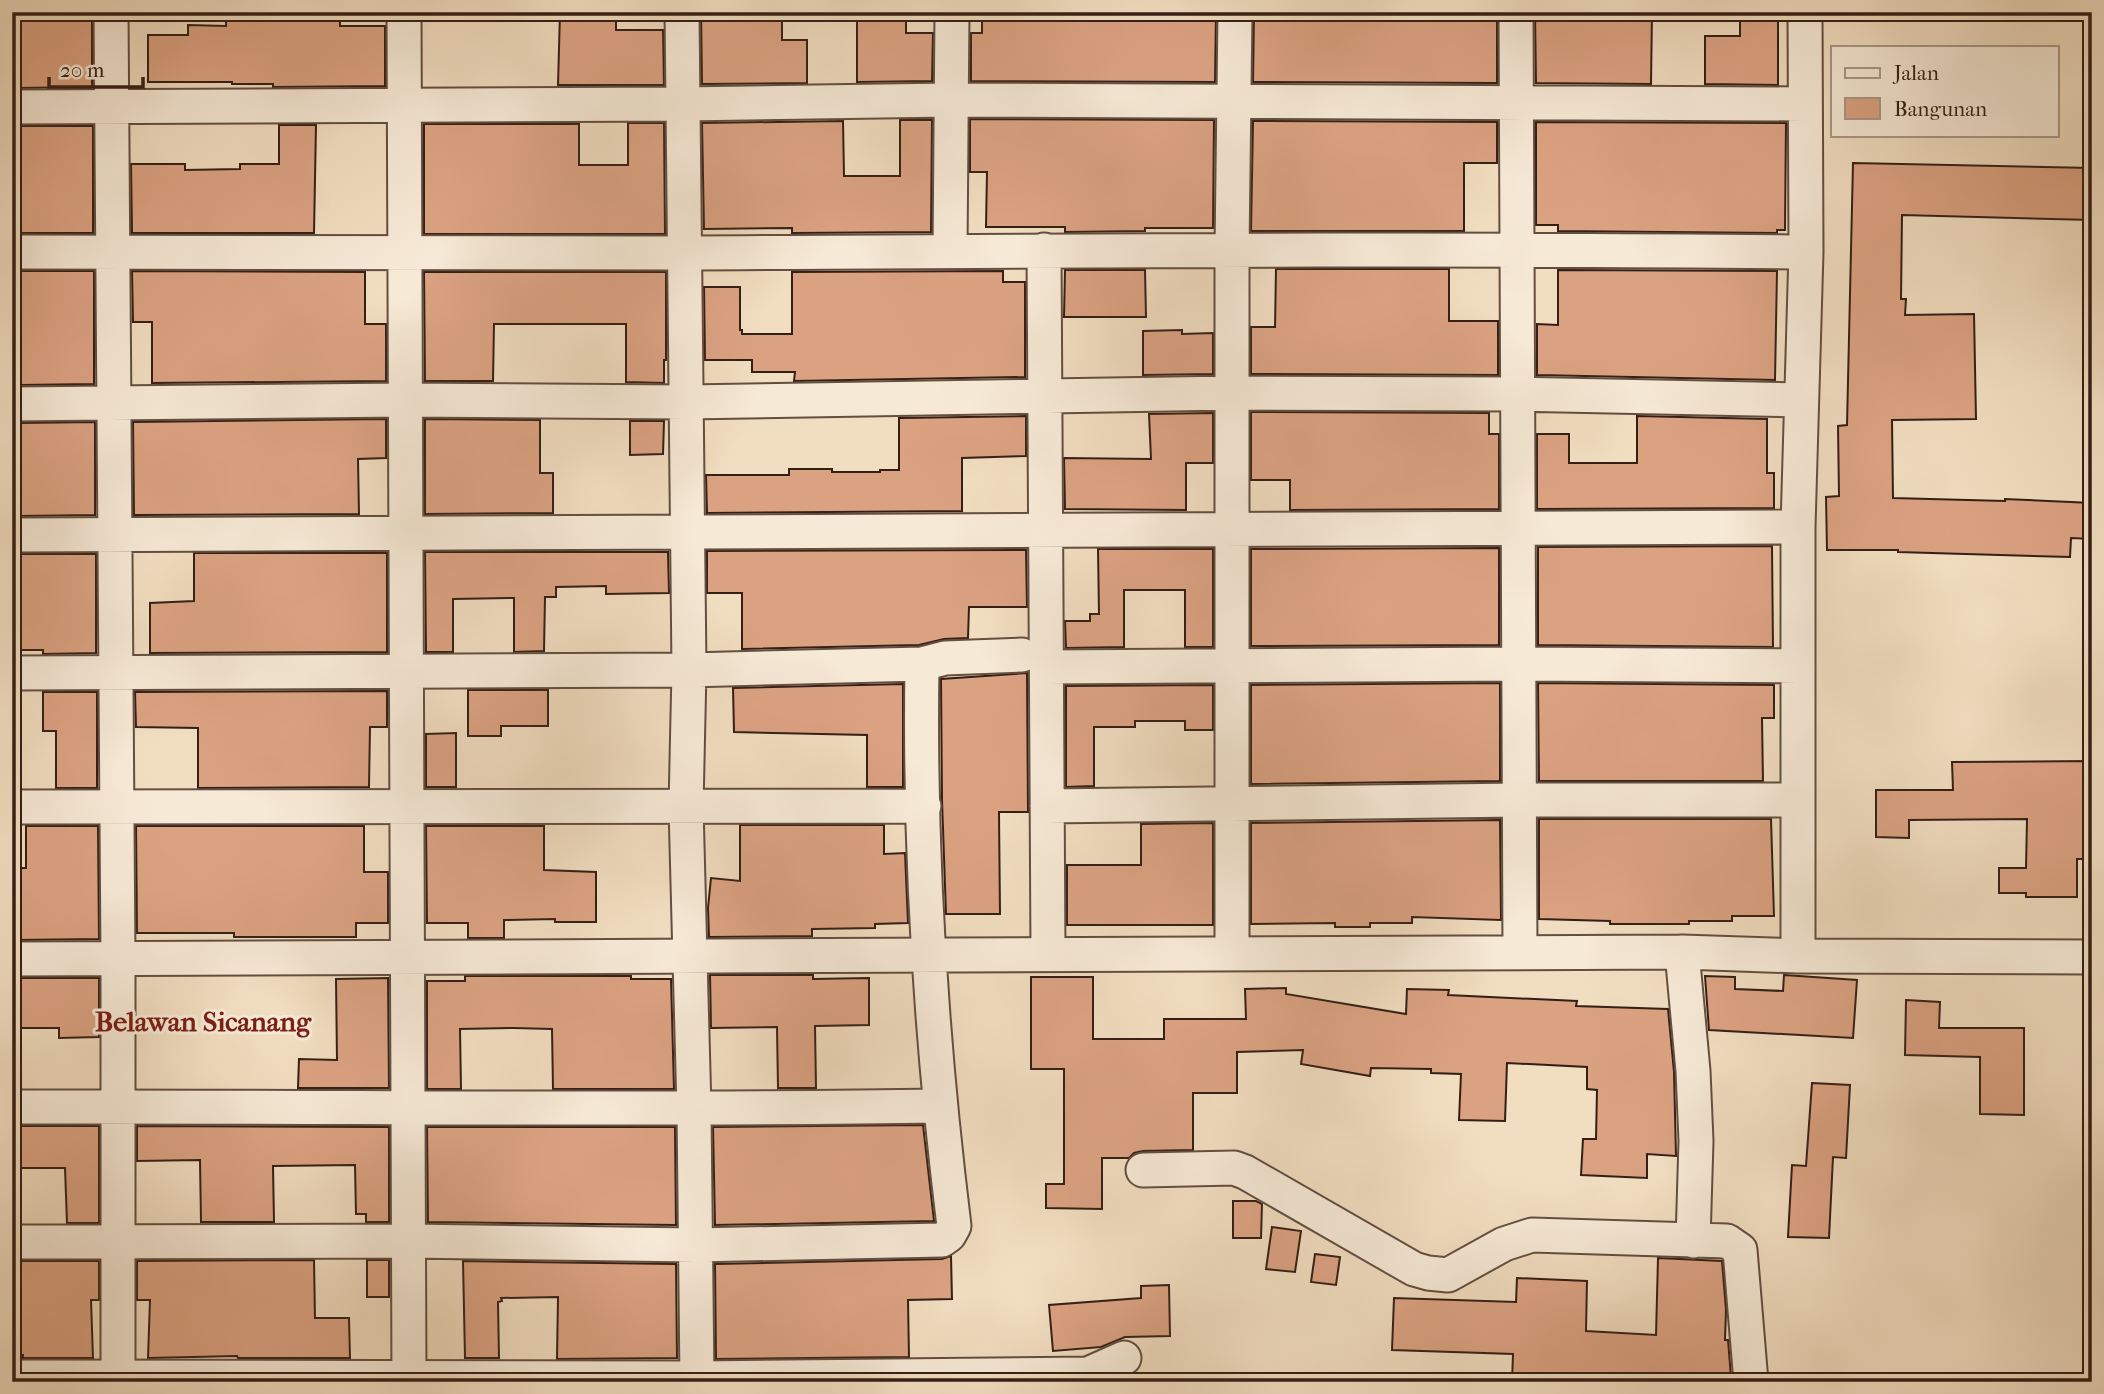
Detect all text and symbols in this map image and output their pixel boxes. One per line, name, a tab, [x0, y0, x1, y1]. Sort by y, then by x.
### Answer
scale bar	[49, 46, 144, 90]
legend	[1831, 46, 2058, 136]
text: 20 m	[60, 58, 105, 82]
text: Jalan	[1892, 61, 1939, 85]
text: Bangunan	[1894, 97, 1987, 121]
district label: Belawan Sicanang	[95, 1005, 312, 1038]

